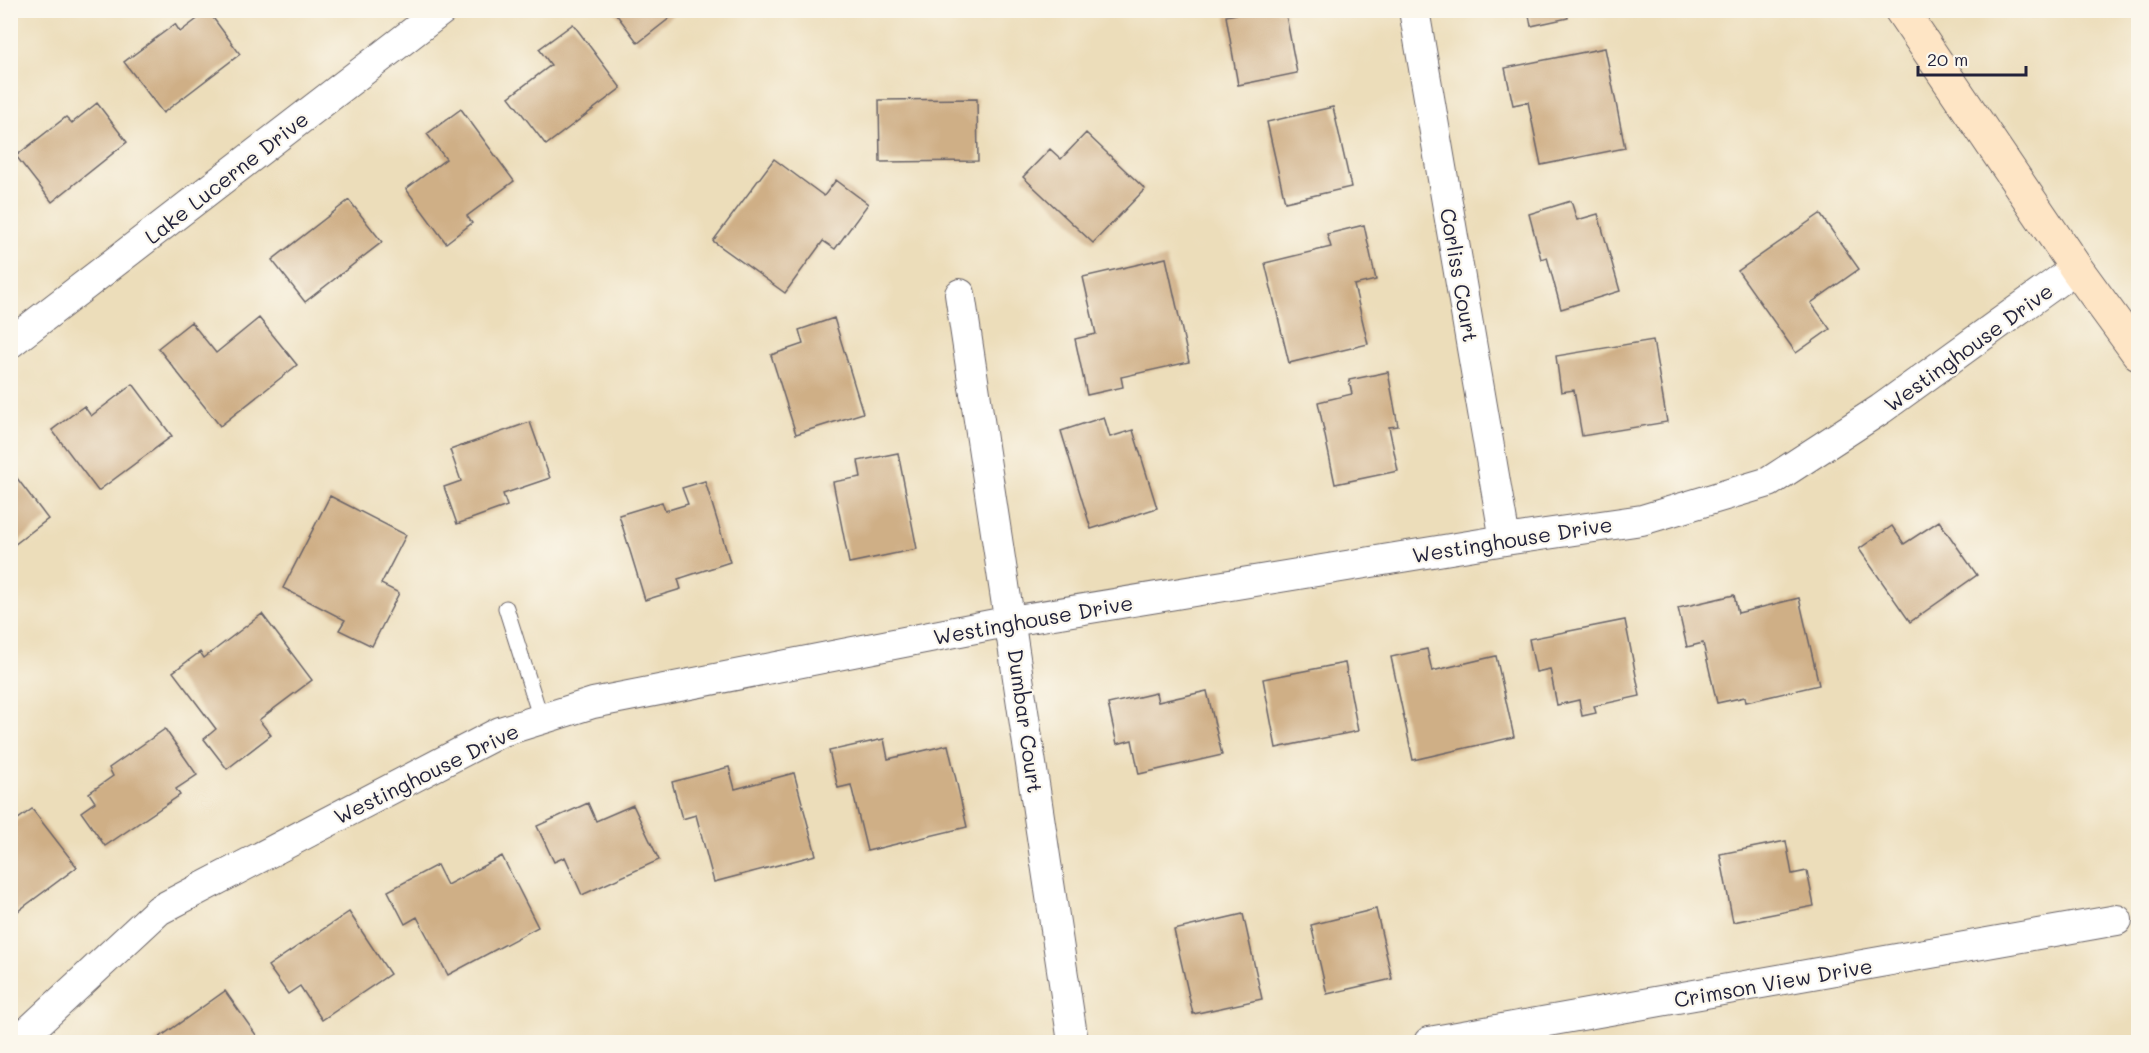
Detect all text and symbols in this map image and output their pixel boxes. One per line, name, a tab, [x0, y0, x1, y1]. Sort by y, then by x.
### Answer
scale bar	[1918, 39, 2026, 77]
text: 20 m	[1927, 47, 1968, 71]
street label: Lake Lucerne Drive	[139, 105, 313, 249]
street label: Corliss Court	[1435, 206, 1485, 344]
street label: Westinghouse Drive	[1878, 277, 2058, 417]
street label: Westinghouse Drive	[1410, 510, 1614, 568]
street label: Westinghouse Drive	[931, 588, 1135, 650]
street label: Dumbar Court	[1003, 647, 1049, 795]
street label: Westinghouse Drive	[329, 717, 523, 829]
street label: Crimson View Drive	[1672, 951, 1874, 1013]

